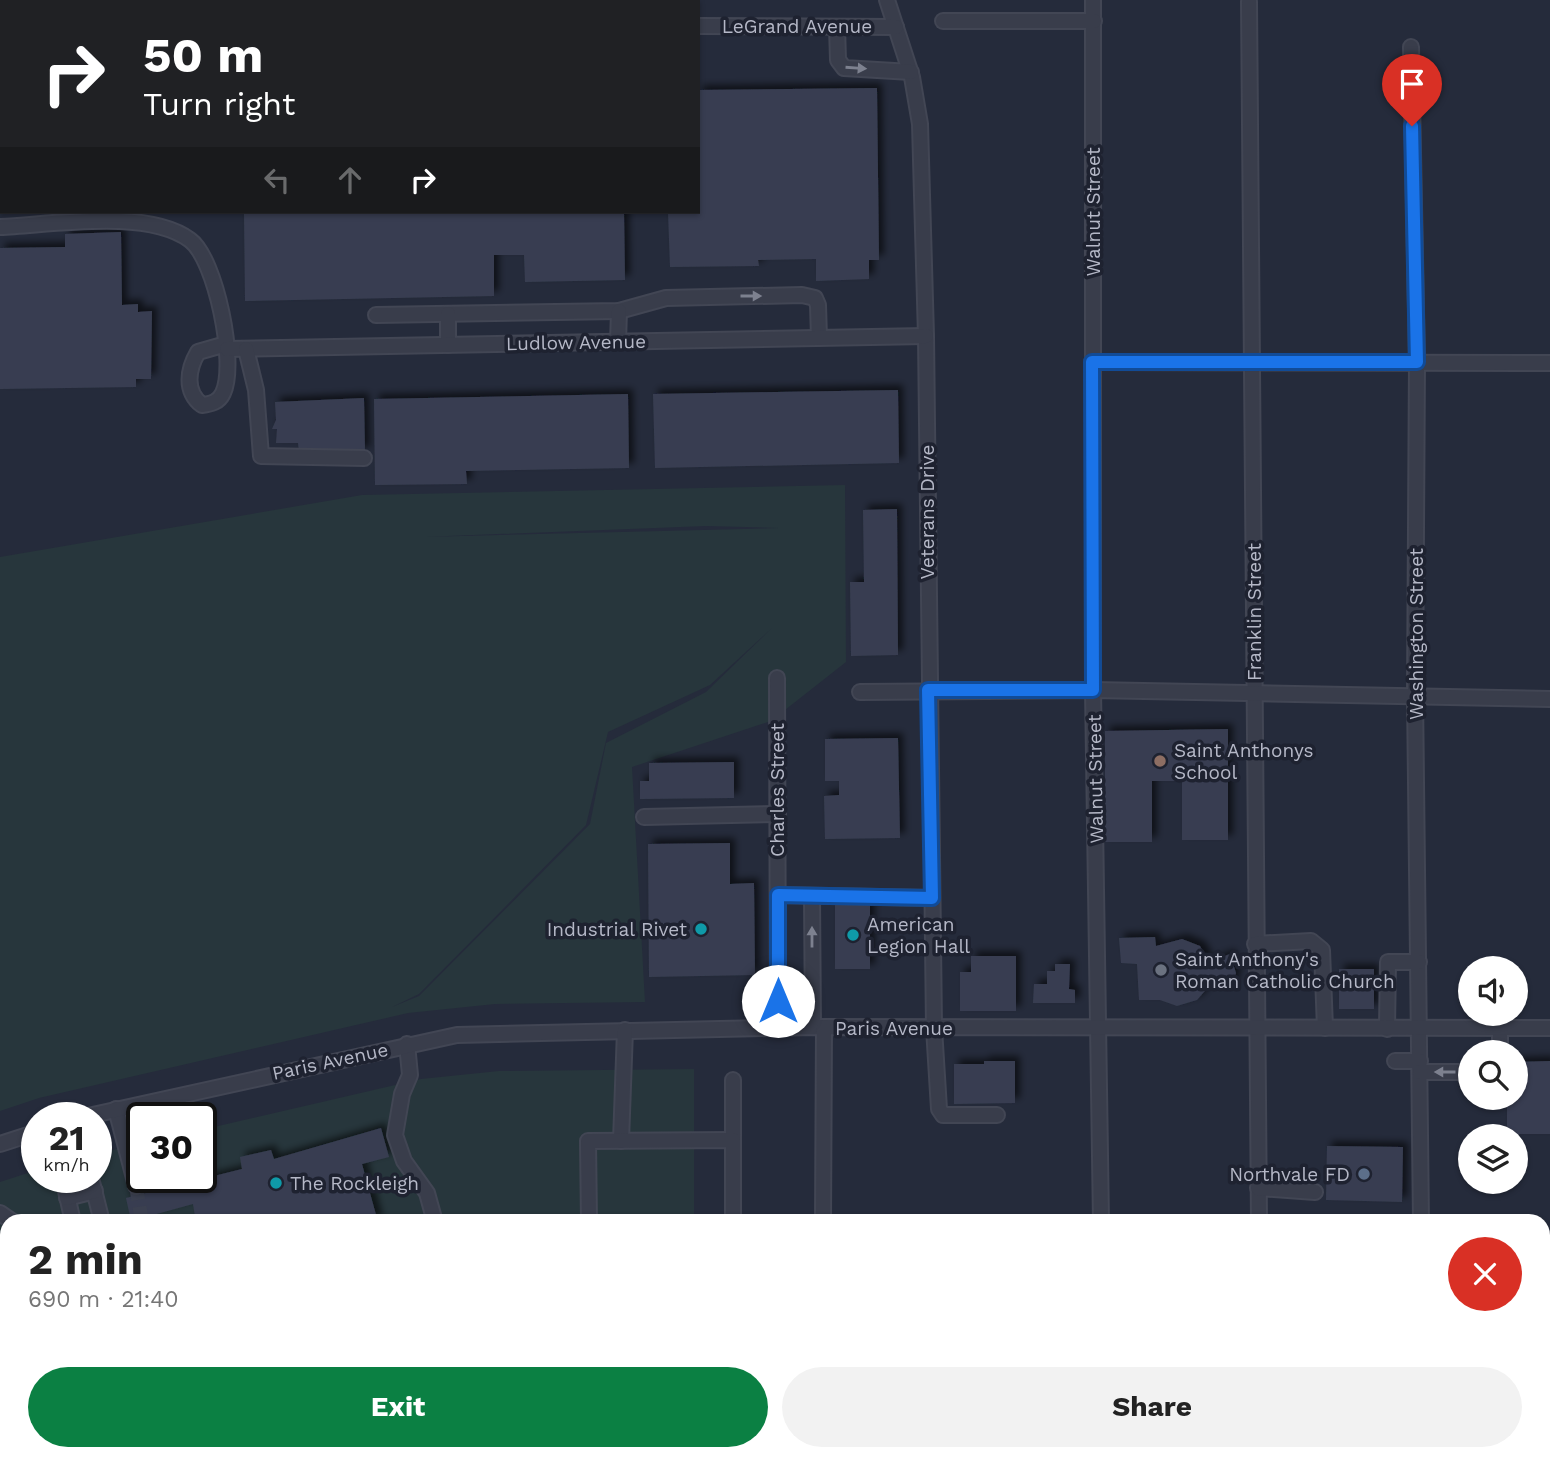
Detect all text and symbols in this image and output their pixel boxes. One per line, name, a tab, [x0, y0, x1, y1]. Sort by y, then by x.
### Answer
street label: LeGrand Avenue	[722, 15, 872, 38]
text: 50 m	[143, 26, 263, 84]
icon: right	[28, 28, 119, 119]
pin	[1382, 54, 1442, 126]
one-way arrow	[845, 63, 867, 74]
icon: arrive	[1393, 65, 1431, 103]
text: Turn right	[143, 85, 295, 123]
street label: Walnut Street	[1082, 147, 1105, 277]
icon: left	[258, 161, 296, 199]
icon: ahead	[331, 161, 369, 199]
icon: right	[404, 161, 442, 199]
one-way arrow	[740, 290, 762, 302]
street label: Ludlow Avenue	[506, 330, 646, 355]
street label: Veterans Drive	[916, 445, 939, 579]
street label: Franklin Street	[1243, 543, 1266, 681]
street label: Washington Street	[1405, 548, 1428, 720]
street label: Walnut Street	[1083, 714, 1108, 844]
street label: Charles Street	[766, 723, 789, 857]
place label: Saint Anthonys School	[1174, 739, 1313, 784]
marker: Saint Anthonys School	[1152, 753, 1168, 769]
place label: American Legion Hall	[867, 913, 970, 958]
place label: Industrial Rivet	[547, 918, 687, 941]
marker: Industrial Rivet	[693, 921, 709, 937]
one-way arrow	[806, 926, 818, 948]
marker: American Legion Hall	[845, 927, 861, 943]
place label: Saint Anthony's Roman Catholic Church	[1175, 948, 1395, 993]
map controls	[1458, 956, 1528, 1194]
button: sound	[1458, 956, 1528, 1026]
marker: Saint Anthony's Roman Catholic Church	[1153, 962, 1169, 978]
position arrow	[741, 964, 815, 1038]
street label: Paris Avenue	[835, 1017, 953, 1040]
street label: Paris Avenue	[270, 1038, 390, 1085]
button: search	[1458, 1040, 1528, 1110]
one-way arrow	[1434, 1066, 1456, 1078]
speed limit sign: 30	[126, 1102, 217, 1193]
text: 21	[49, 1117, 84, 1159]
button: layers	[1458, 1124, 1528, 1194]
text: km/h	[43, 1154, 90, 1175]
place label: Northvale FD	[1229, 1163, 1350, 1186]
marker: Northvale FD	[1356, 1166, 1372, 1182]
place label: The Rockleigh	[290, 1172, 419, 1195]
marker: The Rockleigh	[268, 1175, 284, 1191]
text: 2 min	[28, 1235, 143, 1284]
button: close	[1448, 1237, 1522, 1311]
text: 690 m · 21:40	[28, 1286, 179, 1313]
button: Exit	[28, 1367, 768, 1447]
button: Share	[782, 1367, 1522, 1447]

